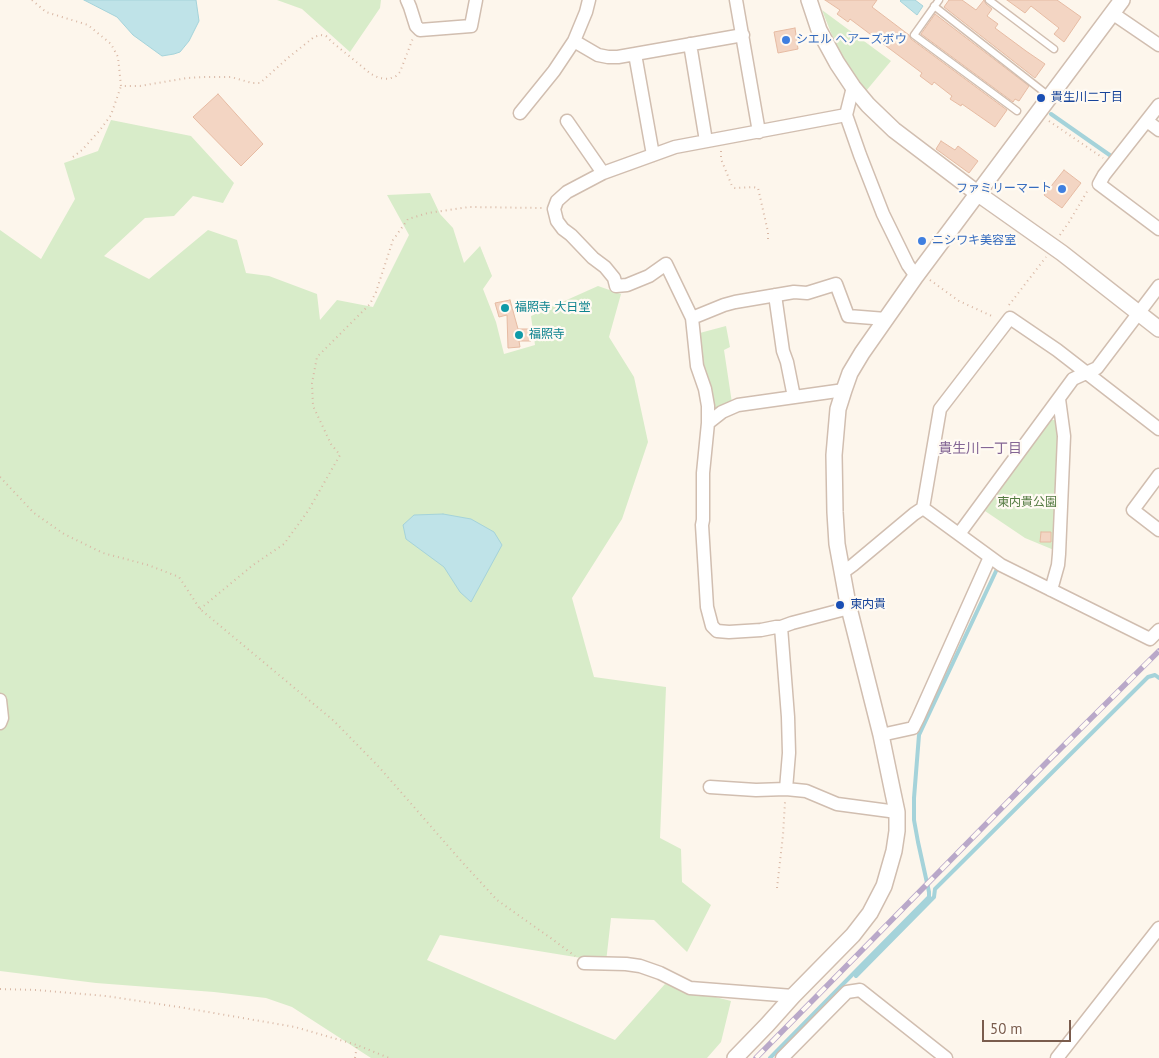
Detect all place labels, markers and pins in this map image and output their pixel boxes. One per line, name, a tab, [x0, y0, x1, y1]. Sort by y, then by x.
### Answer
place label: シエル ヘアーズボウ	[796, 33, 906, 47]
marker: シエル ヘアーズボウ	[780, 34, 792, 46]
place label: 貴生川二丁目	[1051, 91, 1123, 105]
marker: 貴生川二丁目	[1035, 92, 1047, 104]
place label: ファミリーマート	[956, 182, 1052, 196]
marker: ファミリーマート	[1056, 183, 1068, 195]
place label: ニシワキ美容室	[932, 234, 1016, 248]
marker: ニシワキ美容室	[916, 235, 928, 247]
place label: 福照寺 大日堂	[515, 301, 590, 315]
marker: 福照寺 大日堂	[499, 302, 511, 314]
place label: 福照寺	[529, 328, 565, 342]
marker: 福照寺	[513, 329, 525, 341]
place label: 東内貴	[850, 598, 886, 612]
marker: 東内貴	[834, 599, 846, 611]

